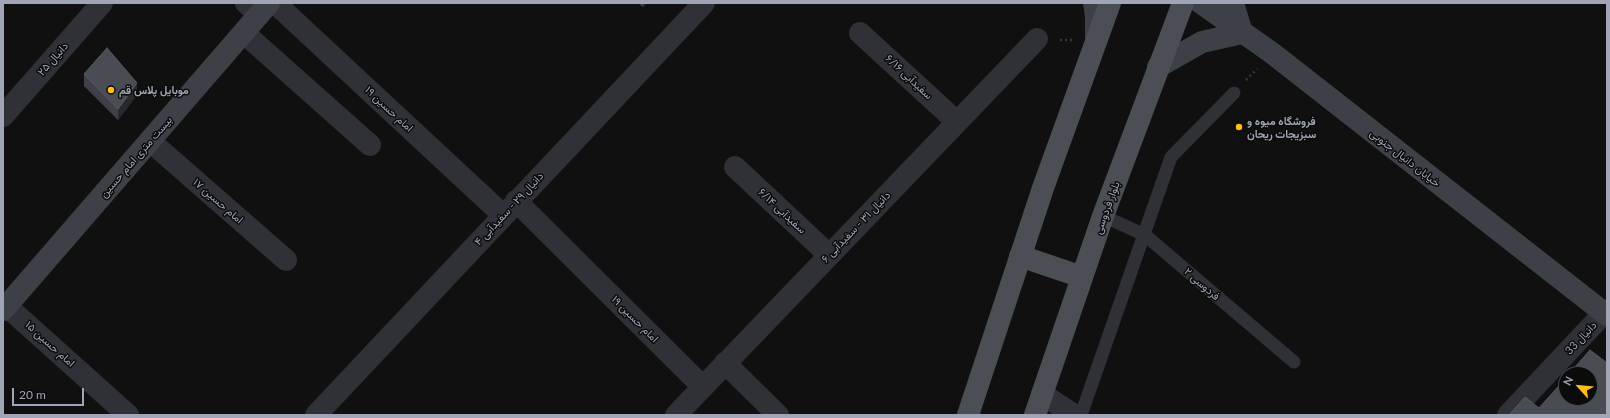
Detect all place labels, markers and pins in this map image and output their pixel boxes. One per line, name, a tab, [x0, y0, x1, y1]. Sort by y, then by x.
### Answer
place label: موبایل پلاس قم	[119, 83, 189, 97]
marker: موبایل پلاس قم	[106, 85, 116, 95]
place label: فروشگاه میوه و سبزیجات ریحان	[1247, 114, 1316, 140]
marker: فروشگاه میوه و سبزیجات ریحان	[1234, 122, 1244, 132]

